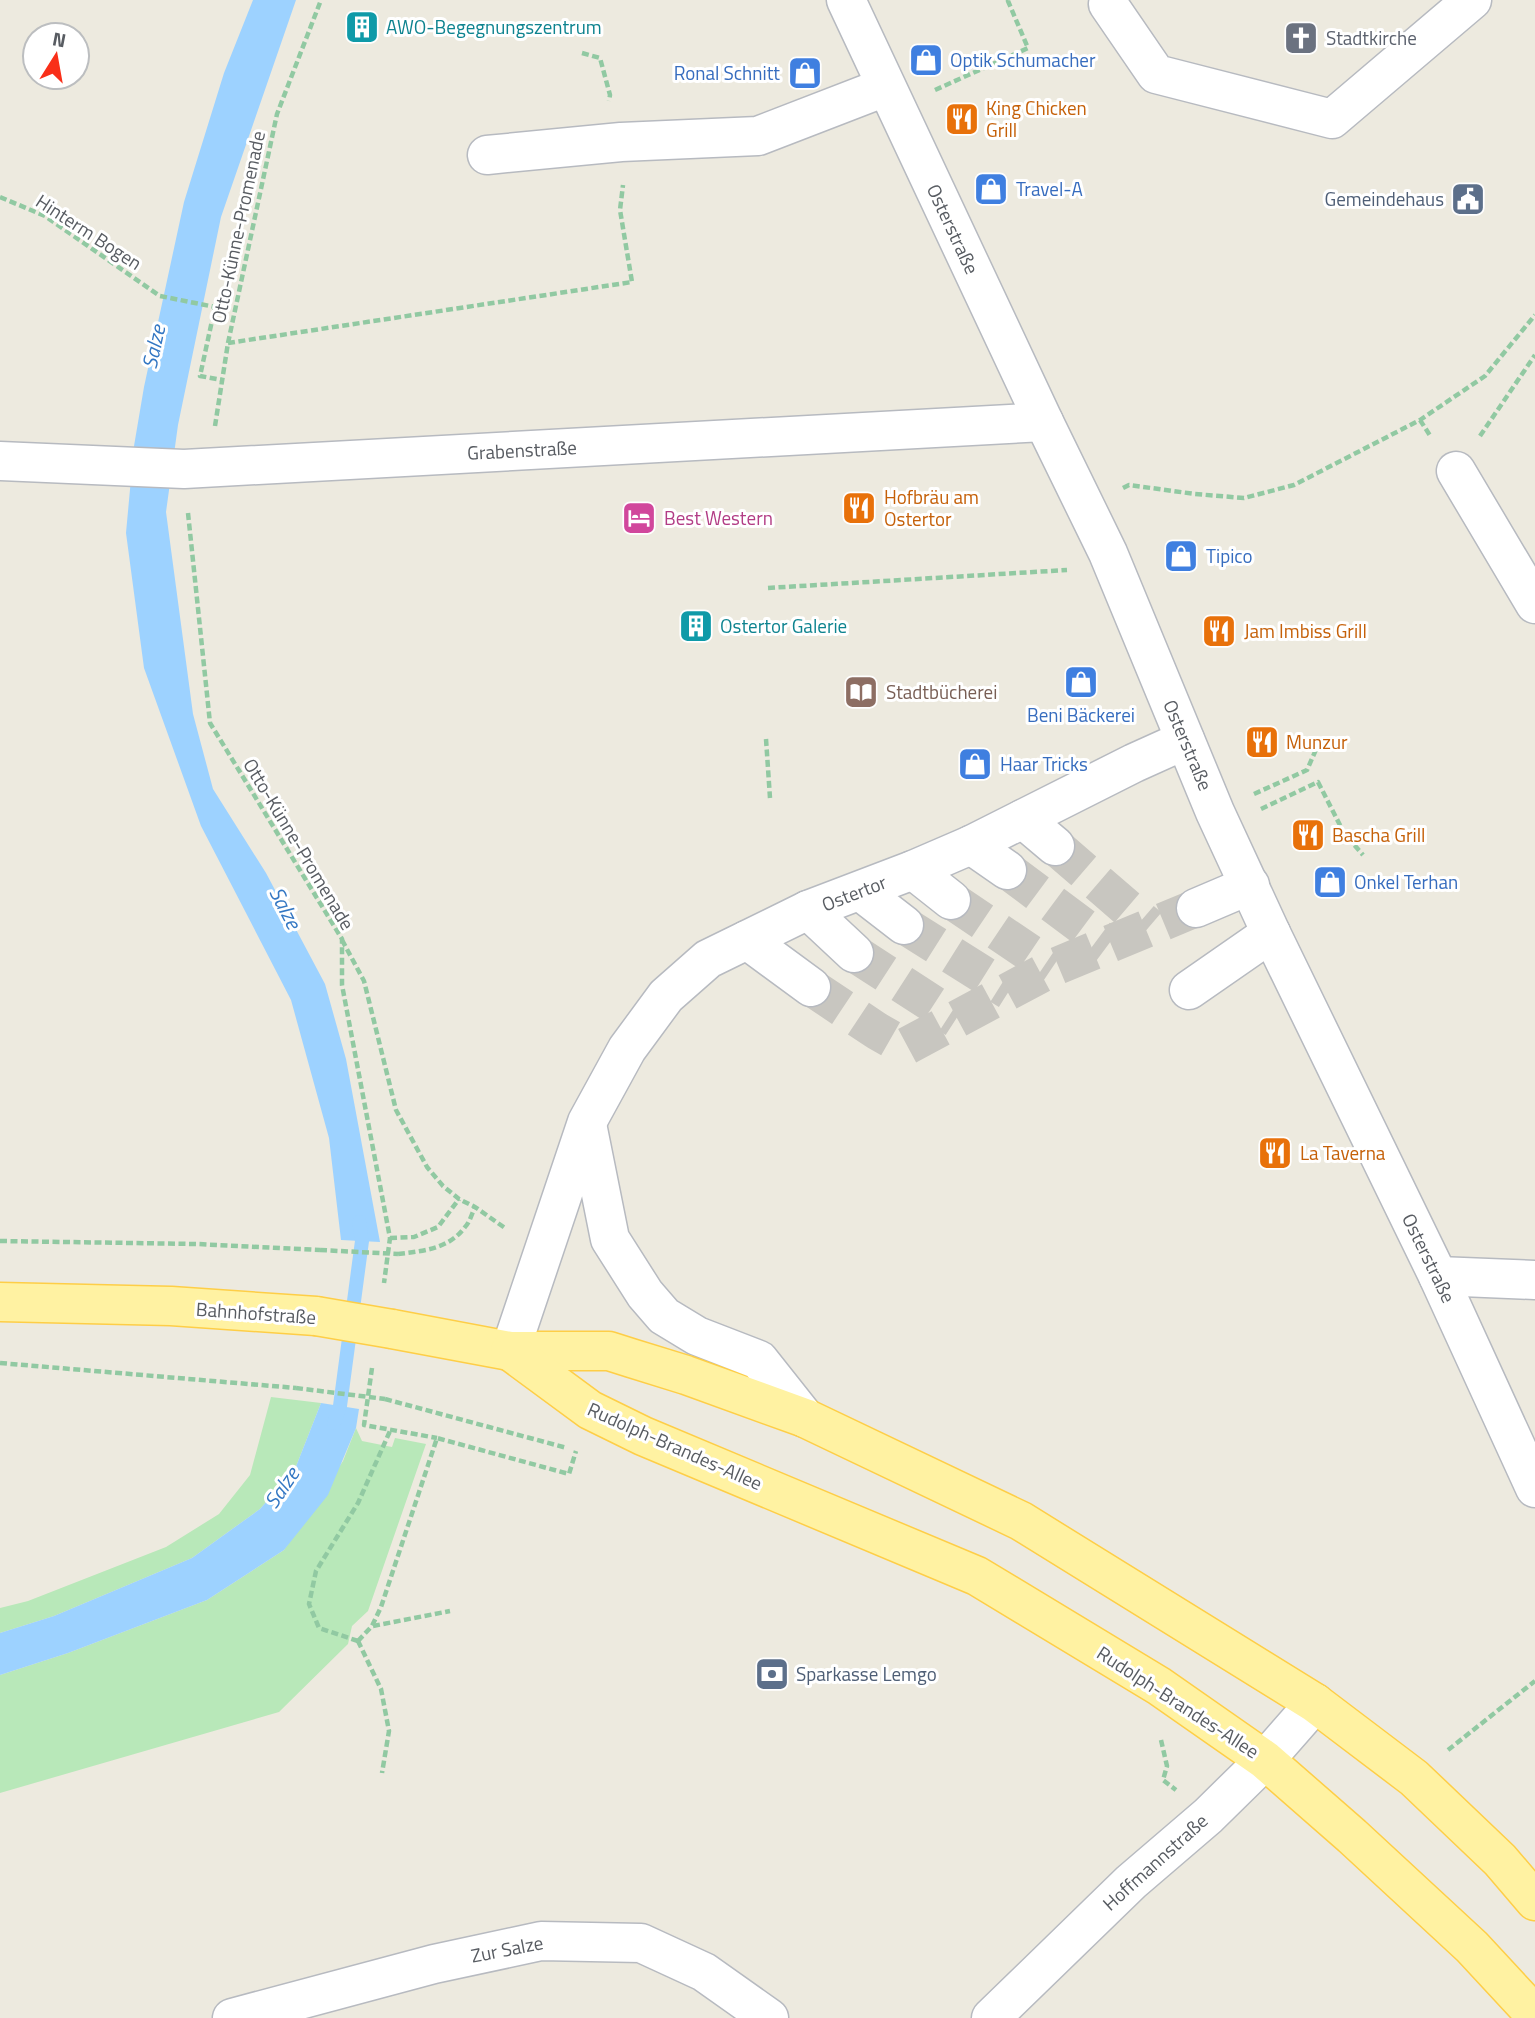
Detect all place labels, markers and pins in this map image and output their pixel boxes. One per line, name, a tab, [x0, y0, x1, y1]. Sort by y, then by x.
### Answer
building icon: AWO-Begegnungszentrum	[343, 8, 381, 46]
place label: AWO-Begegnungszentrum	[386, 12, 602, 41]
church icon: Stadtkirche	[1282, 19, 1320, 57]
place label: Stadtkirche	[1326, 23, 1417, 52]
shop icon: Optik Schumacher	[907, 41, 945, 79]
place label: Optik Schumacher	[950, 45, 1096, 74]
shop icon: Ronal Schnitt	[786, 54, 824, 92]
place label: Ronal Schnitt	[674, 58, 780, 87]
place label: King Chicken Grill	[986, 93, 1087, 144]
restaurant icon: King Chicken Grill	[943, 100, 981, 138]
shop icon: Travel-A	[972, 170, 1010, 208]
place label: Travel-A	[1016, 174, 1083, 203]
public building icon: Gemeindehaus	[1449, 180, 1487, 218]
place label: Gemeindehaus	[1325, 184, 1444, 213]
place label: Hofbräu am Ostertor	[884, 482, 979, 533]
restaurant icon: Hofbräu am Ostertor	[840, 489, 878, 527]
hotel icon: Best Western	[620, 499, 658, 537]
place label: Best Western	[664, 503, 773, 532]
shop icon: Tipico	[1162, 537, 1200, 575]
place label: Tipico	[1206, 541, 1253, 570]
building icon: Ostertor Galerie	[677, 607, 715, 645]
place label: Ostertor Galerie	[720, 611, 847, 640]
restaurant icon: Jam Imbiss Grill	[1200, 612, 1238, 650]
place label: Jam Imbiss Grill	[1244, 616, 1367, 645]
shop icon: Beni Bäckerei	[1062, 663, 1100, 701]
library icon: Stadtbücherei	[842, 673, 880, 711]
place label: Stadtbücherei	[886, 677, 997, 706]
place label: Beni Bäckerei	[1027, 700, 1135, 729]
restaurant icon: Munzur	[1243, 723, 1281, 761]
place label: Munzur	[1286, 727, 1348, 756]
shop icon: Haar Tricks	[956, 745, 994, 783]
place label: Haar Tricks	[1000, 749, 1088, 778]
restaurant icon: Bascha Grill	[1289, 816, 1327, 854]
place label: Bascha Grill	[1332, 820, 1425, 849]
shop icon: Onkel Terhan	[1311, 863, 1349, 901]
place label: Onkel Terhan	[1354, 867, 1458, 896]
restaurant icon: La Taverna	[1256, 1134, 1294, 1172]
place label: La Taverna	[1300, 1138, 1386, 1167]
bank icon: Sparkasse Lemgo	[753, 1655, 791, 1693]
place label: Sparkasse Lemgo	[796, 1659, 937, 1688]

